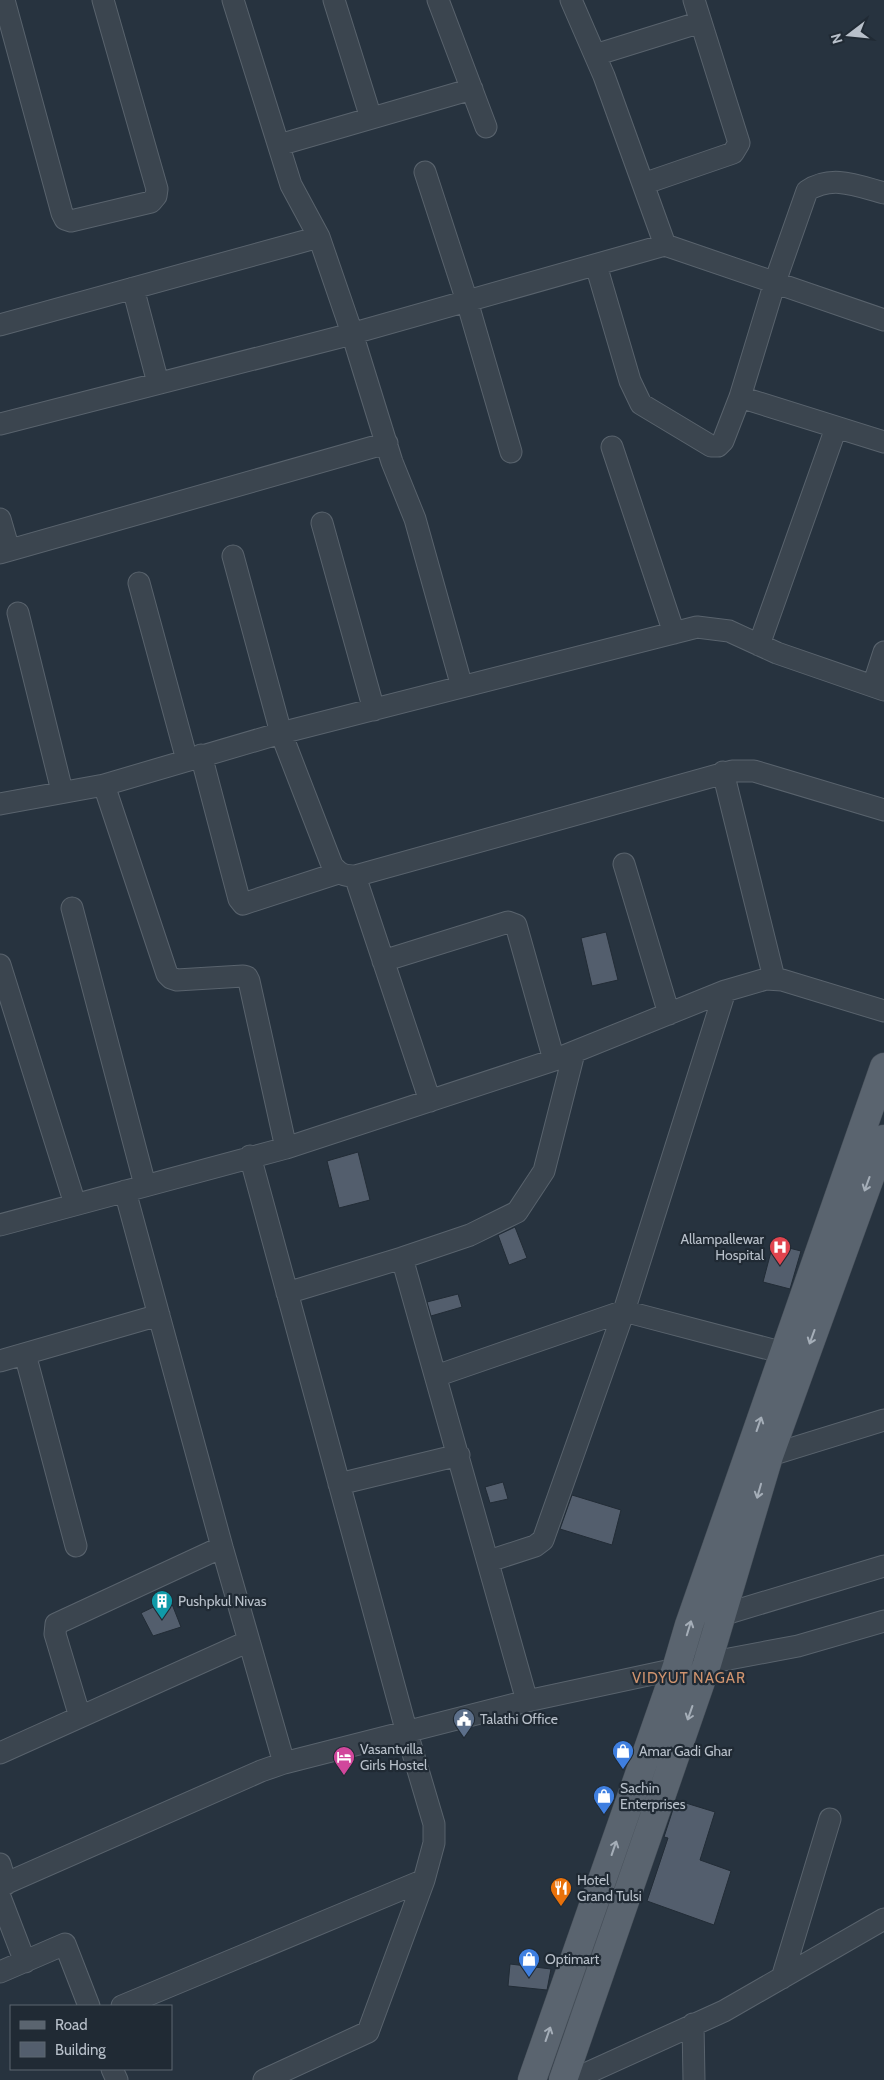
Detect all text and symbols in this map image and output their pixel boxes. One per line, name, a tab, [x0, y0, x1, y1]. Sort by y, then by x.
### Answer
north arrow	[824, 10, 874, 60]
text: N	[826, 31, 847, 46]
one-way arrow	[862, 1176, 871, 1192]
place label: Allampallewar Hospital	[680, 1230, 765, 1264]
hospital icon: Allampallewar Hospital	[768, 1235, 792, 1266]
one-way arrow	[807, 1329, 816, 1344]
one-way arrow	[755, 1417, 764, 1433]
one-way arrow	[753, 1482, 763, 1498]
building icon: Pushpkul Nivas	[150, 1589, 174, 1620]
place label: Pushpkul Nivas	[178, 1592, 267, 1610]
one-way arrow	[684, 1620, 694, 1636]
district label: VIDYUT NAGAR	[632, 1669, 746, 1687]
one-way arrow	[685, 1704, 694, 1720]
public building icon: Talathi Office	[452, 1707, 476, 1738]
place label: Talathi Office	[480, 1710, 558, 1728]
shop icon: Amar Gadi Ghar	[611, 1739, 635, 1770]
place label: Vasantvilla Girls Hostel	[360, 1740, 428, 1774]
place label: Amar Gadi Ghar	[639, 1742, 733, 1760]
hotel icon: Vasantvilla Girls Hostel	[332, 1745, 356, 1776]
place label: Sachin Enterprises	[620, 1779, 686, 1813]
shop icon: Sachin Enterprises	[592, 1784, 616, 1815]
one-way arrow	[610, 1840, 619, 1856]
place label: Hotel Grand Tulsi	[577, 1871, 642, 1905]
restaurant icon: Hotel Grand Tulsi	[549, 1876, 573, 1907]
shop icon: Optimart	[517, 1947, 541, 1978]
place label: Optimart	[545, 1950, 599, 1968]
legend	[10, 2005, 172, 2070]
text: Road	[55, 2016, 88, 2034]
one-way arrow	[544, 2027, 553, 2042]
text: Building	[55, 2041, 106, 2059]

